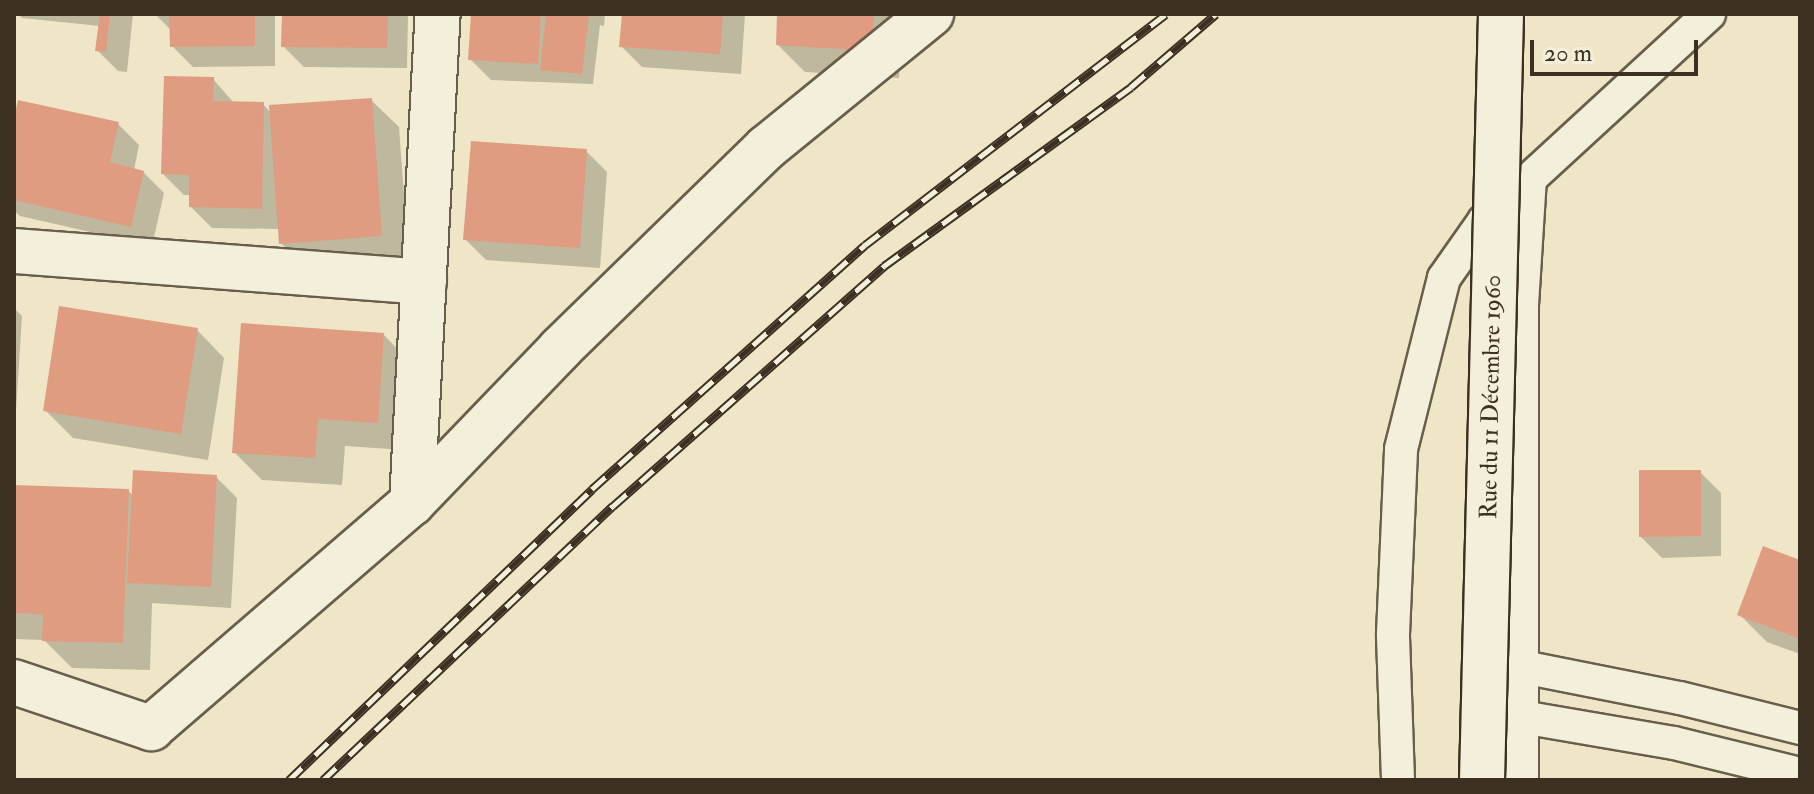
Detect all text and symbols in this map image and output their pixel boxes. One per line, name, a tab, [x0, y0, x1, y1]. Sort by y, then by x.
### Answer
scale bar	[1534, 24, 1702, 74]
text: 20 m	[1544, 38, 1592, 69]
street label: Rue du 11 Décembre 1960	[1474, 275, 1508, 519]

